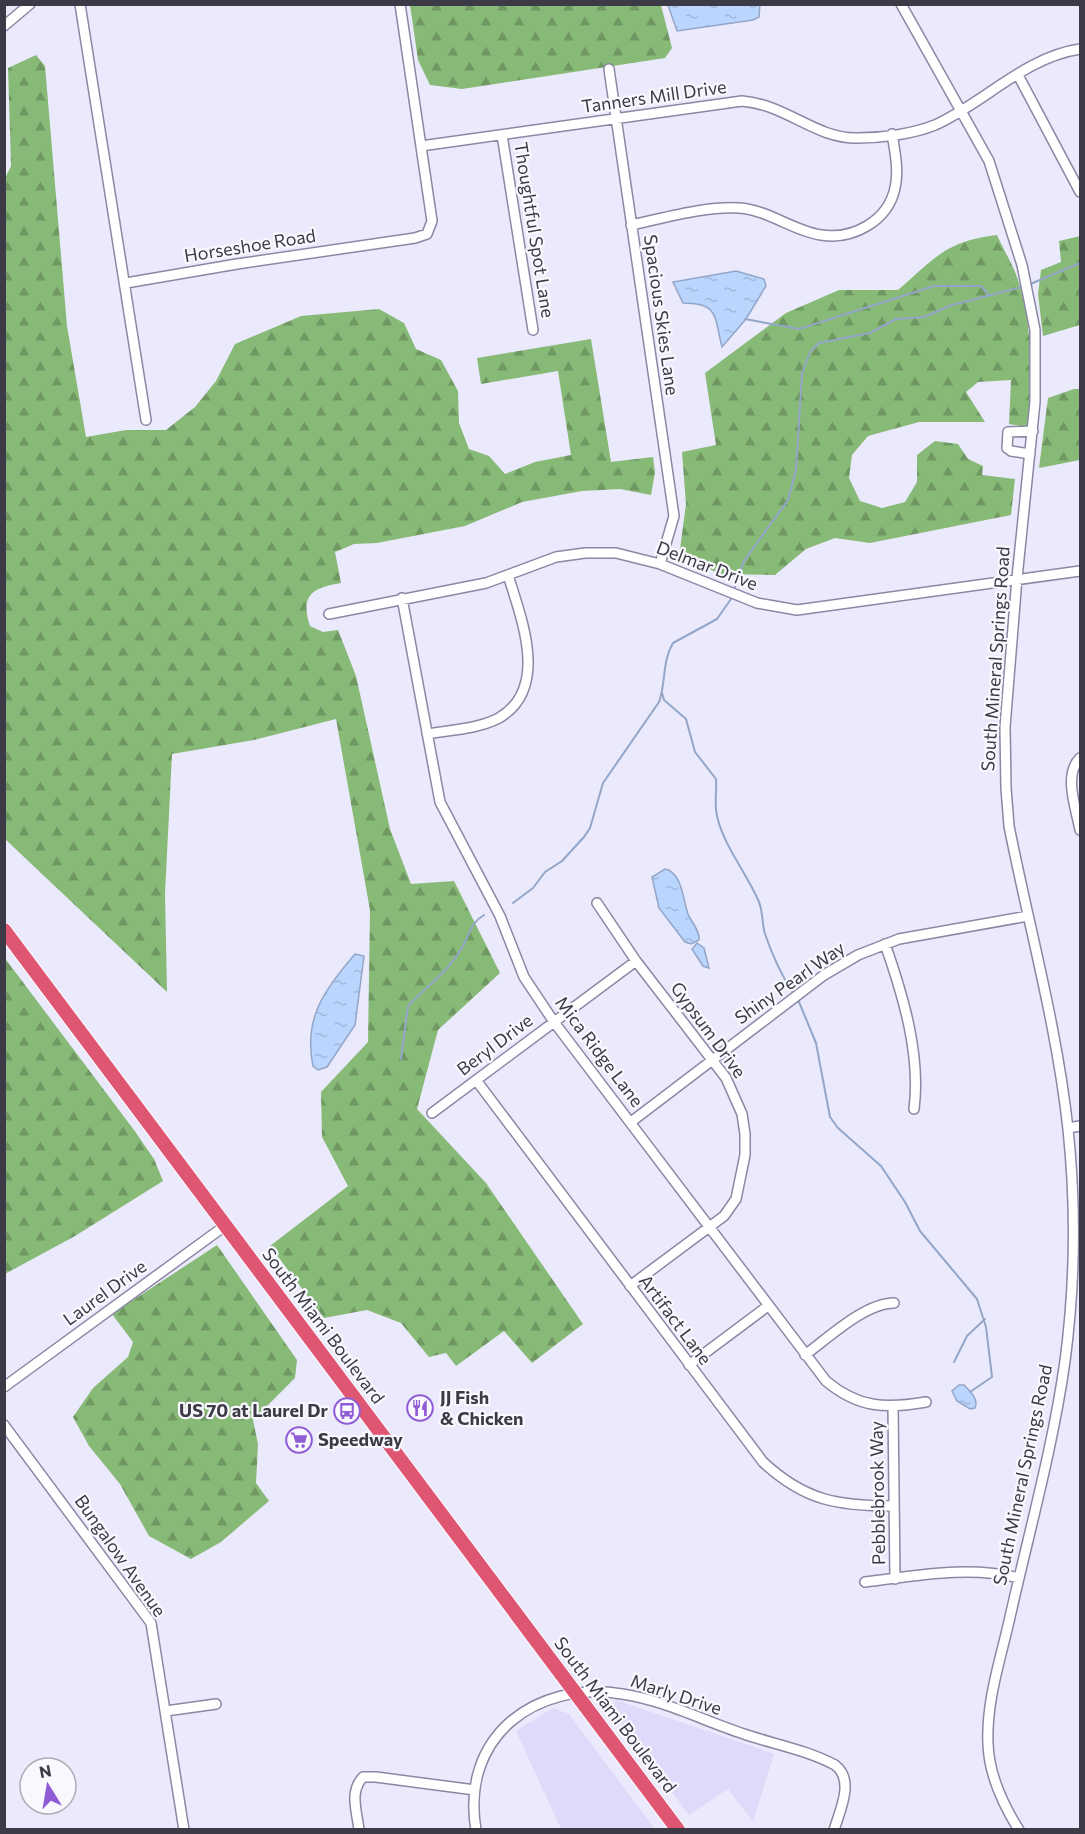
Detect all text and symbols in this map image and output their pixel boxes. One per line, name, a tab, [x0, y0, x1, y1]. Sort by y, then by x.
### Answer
street label: Tanners Mill Drive	[580, 75, 728, 117]
street label: Thoughtful Spot Lane	[510, 140, 560, 319]
street label: Horseshoe Road	[182, 224, 317, 266]
street label: Spacious Skies Lane	[640, 233, 684, 397]
street label: Delmar Drive	[654, 536, 761, 594]
street label: South Mineral Springs Road	[976, 546, 1014, 772]
street label: Shiny Pearl Way	[730, 936, 849, 1028]
street label: Gypsum Drive	[667, 977, 751, 1082]
street label: Mica Ridge Lane	[551, 992, 649, 1111]
street label: Beryl Drive	[452, 1009, 537, 1080]
street label: South Miami Boulevard	[258, 1243, 390, 1408]
street label: Laurel Drive	[58, 1255, 150, 1330]
street label: Artifact Lane	[635, 1270, 717, 1369]
street label: South Mineral Springs Road	[988, 1362, 1056, 1587]
place label: JJ Fish & Chicken	[440, 1386, 523, 1429]
restaurant icon: JJ Fish & Chicken	[405, 1393, 435, 1423]
bus stop icon: US 70 at Laurel Dr	[332, 1396, 362, 1426]
place label: US 70 at Laurel Dr	[179, 1399, 329, 1421]
street label: Pebblebrook Way	[865, 1421, 889, 1565]
supermarket icon: Speedway	[284, 1425, 314, 1455]
place label: Speedway	[318, 1428, 403, 1450]
street label: Bungalow Avenue	[71, 1490, 171, 1621]
street label: South Miami Boulevard	[550, 1632, 682, 1797]
street label: Marly Drive	[628, 1669, 725, 1719]
north arrow	[18, 1756, 78, 1816]
text: N	[37, 1760, 53, 1781]

